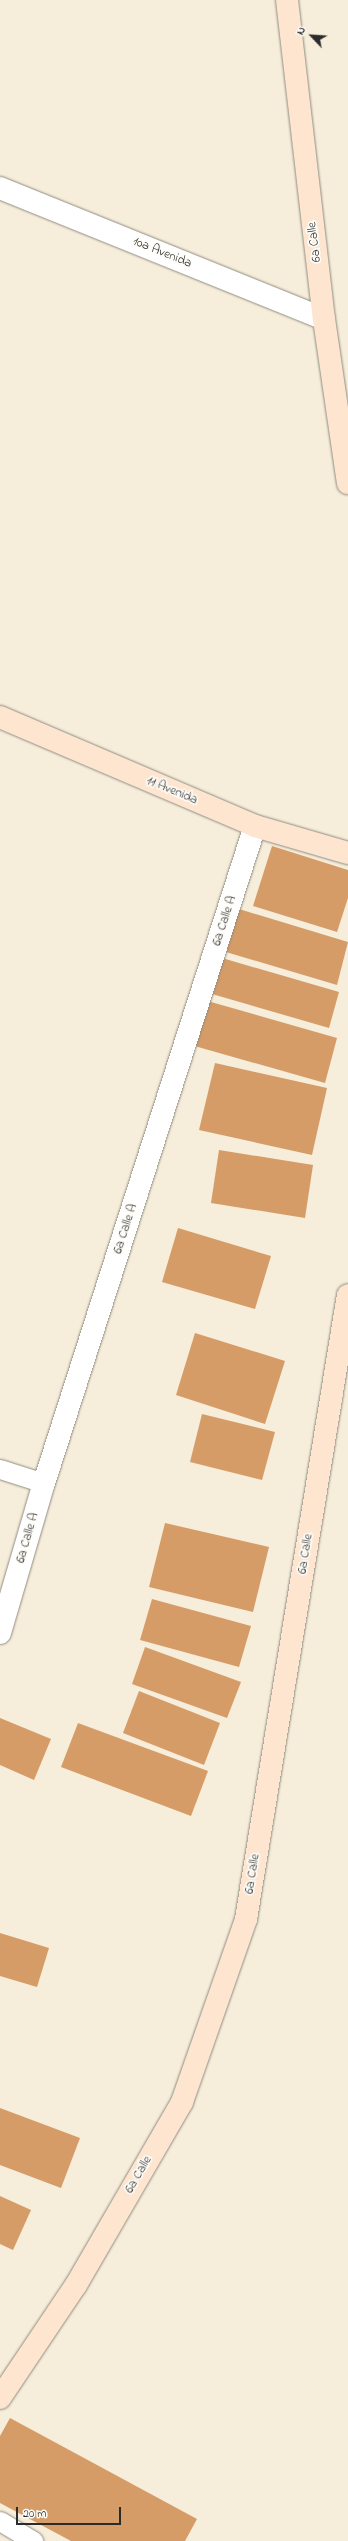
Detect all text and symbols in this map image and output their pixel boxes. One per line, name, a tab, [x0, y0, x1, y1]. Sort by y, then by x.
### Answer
north arrow	[292, 16, 332, 56]
text: N	[292, 24, 310, 38]
street label: 6a Calle	[305, 221, 325, 263]
street label: 10a Avenida	[130, 234, 194, 272]
street label: 11 Avenida	[144, 773, 200, 809]
street label: 6a Calle A	[210, 894, 240, 948]
street label: 6a Calle A	[111, 1202, 141, 1256]
street label: 6a Calle A	[13, 1511, 43, 1565]
street label: 6a Calle	[295, 1533, 317, 1575]
street label: 6a Calle	[242, 1853, 264, 1895]
street label: 6a Calle	[122, 2154, 156, 2196]
scale bar	[18, 2499, 123, 2525]
text: 20 m	[23, 2505, 46, 2523]

